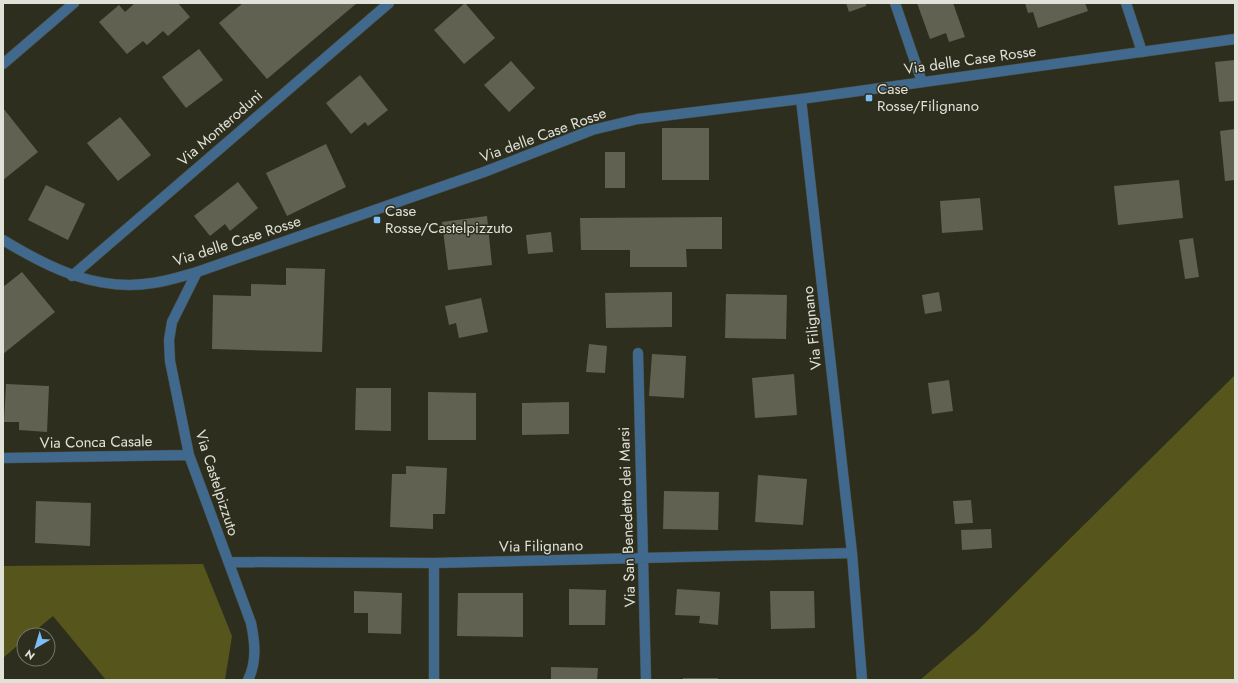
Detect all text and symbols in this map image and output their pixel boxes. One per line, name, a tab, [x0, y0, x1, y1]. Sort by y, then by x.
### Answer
street label: Via delle Case Rosse	[903, 40, 1038, 80]
place label: Case Rosse/Filignano	[877, 78, 979, 117]
street label: Via Monteroduni	[173, 85, 267, 171]
marker: Case Rosse/Filignano	[864, 93, 874, 103]
street label: Via delle Case Rosse	[477, 102, 610, 168]
place label: Case Rosse/Castelpizzuto	[385, 200, 513, 239]
street label: Via delle Case Rosse	[170, 210, 304, 272]
marker: Case Rosse/Castelpizzuto	[372, 215, 382, 225]
street label: Via Filignano	[797, 285, 827, 371]
street label: Via Castelpizzuto	[190, 427, 244, 539]
street label: Via San Benedetto dei Marsi	[613, 427, 641, 607]
street label: Via Conca Casale	[39, 430, 153, 454]
street label: Via Filignano	[499, 534, 583, 558]
north arrow	[16, 627, 56, 667]
text: N	[21, 646, 38, 664]

